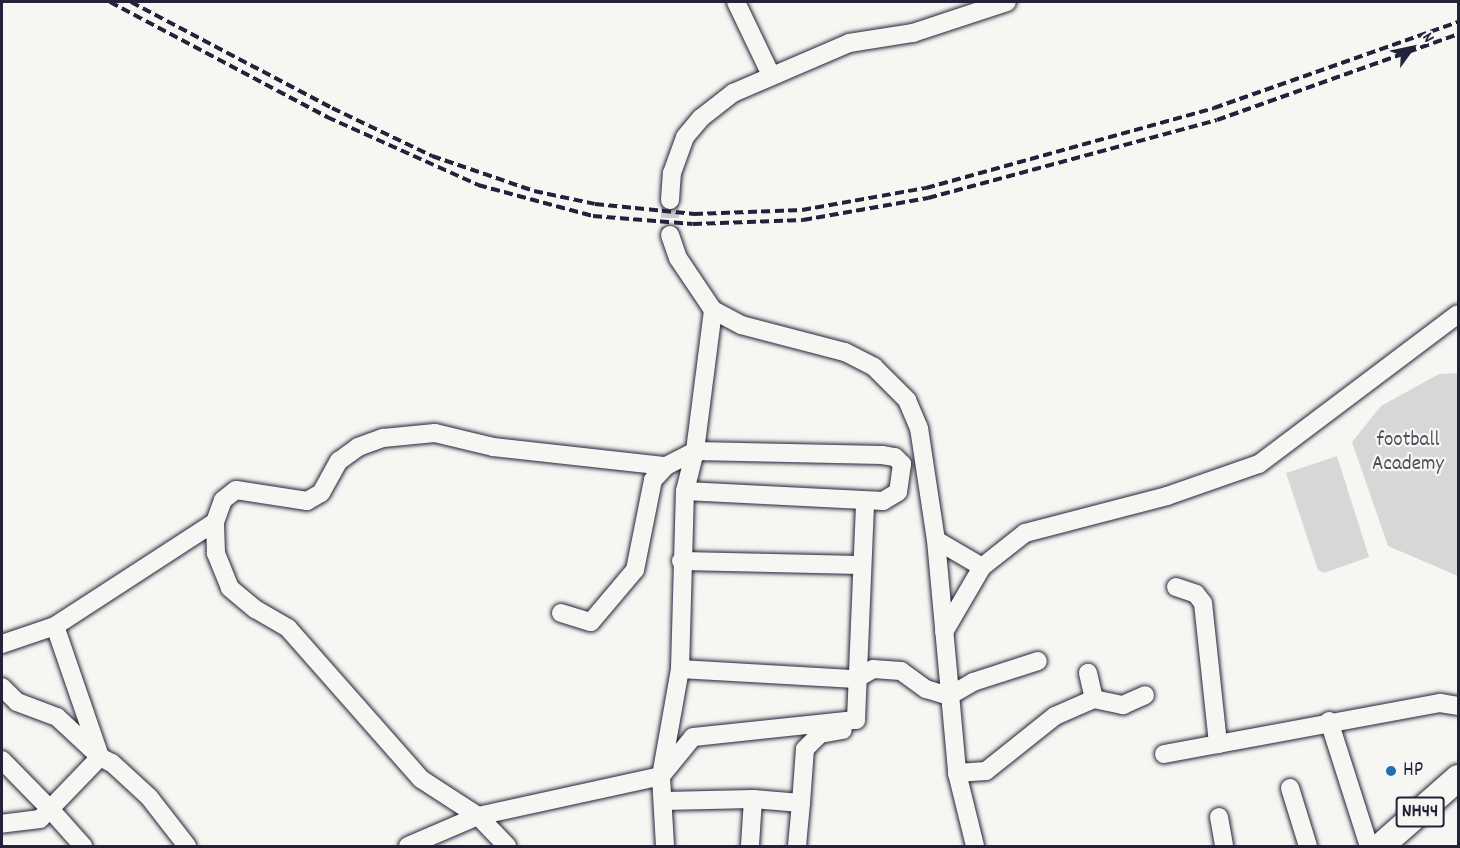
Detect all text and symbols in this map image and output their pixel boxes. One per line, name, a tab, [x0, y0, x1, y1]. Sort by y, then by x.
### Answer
north arrow	[1382, 18, 1442, 78]
text: N	[1416, 28, 1439, 48]
park label: football Academy	[1372, 428, 1444, 478]
place label: HP	[1403, 758, 1423, 784]
marker: HP	[1384, 764, 1398, 778]
road number: NH44	[1394, 795, 1446, 829]

